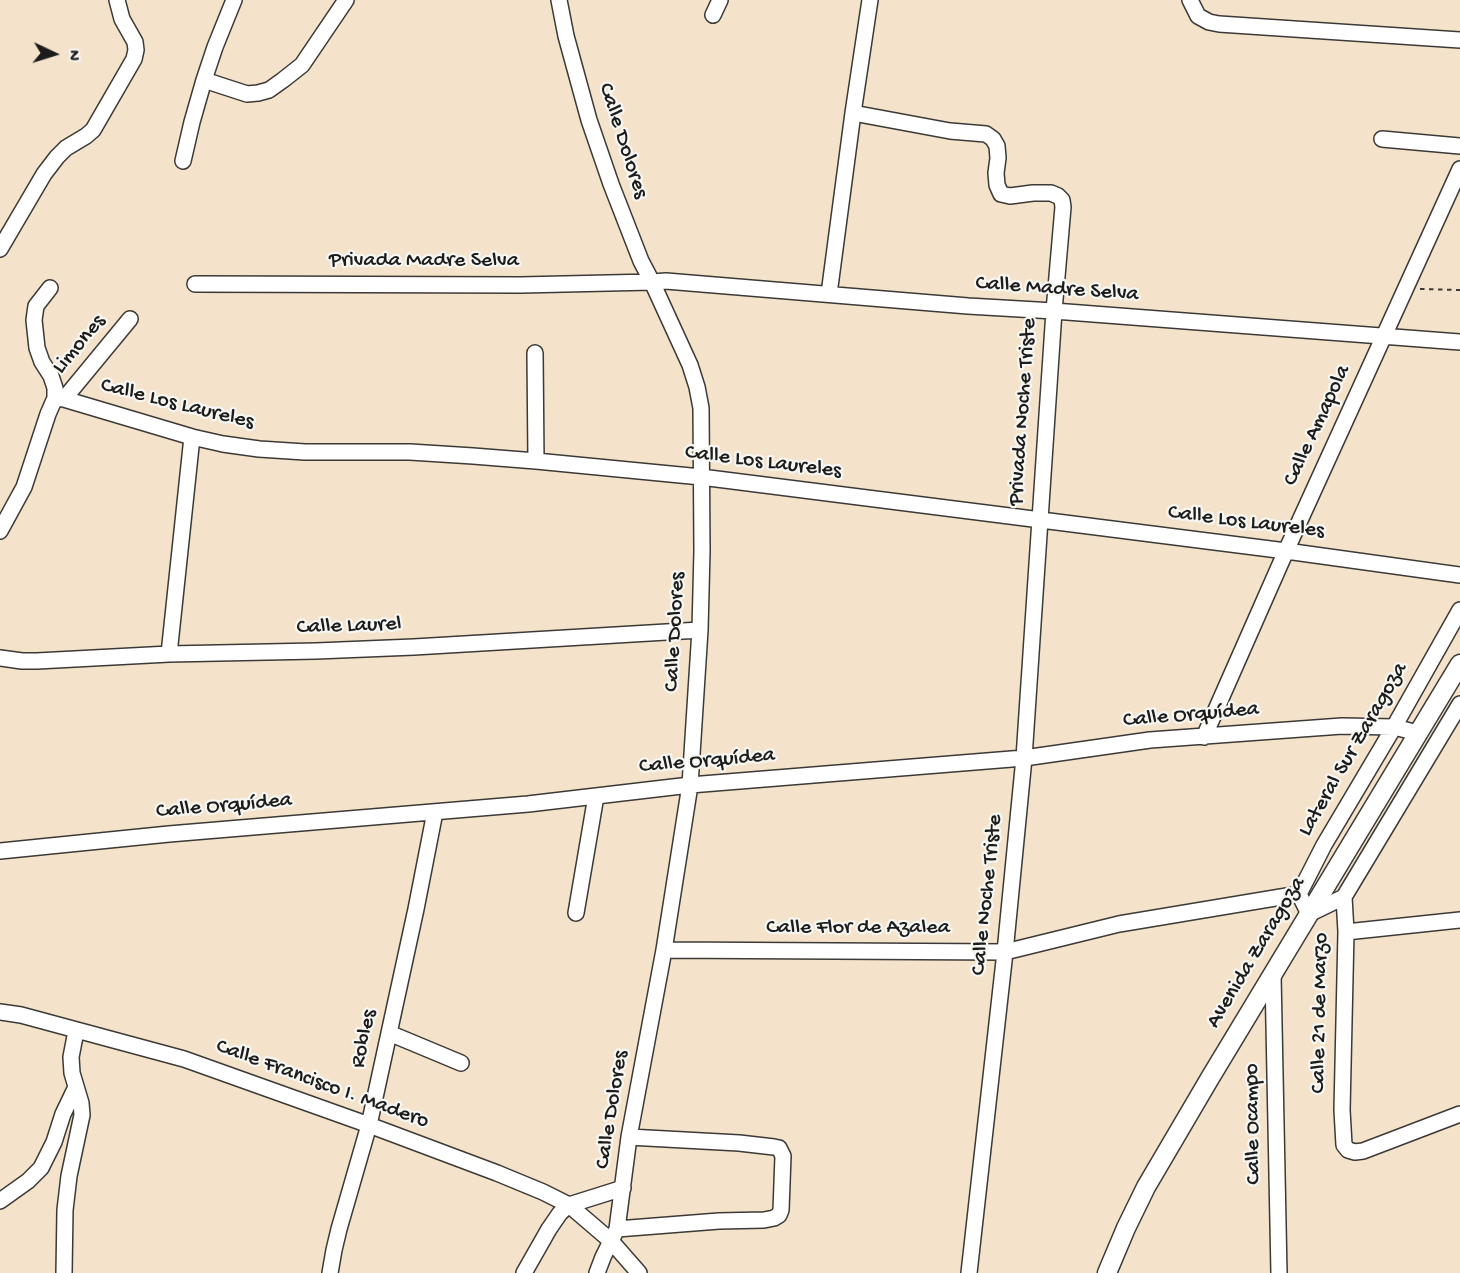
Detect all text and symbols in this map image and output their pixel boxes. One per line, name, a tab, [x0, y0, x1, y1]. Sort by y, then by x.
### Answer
north arrow	[24, 24, 84, 84]
text: N	[63, 49, 82, 61]
street label: Calle Dolores	[591, 80, 653, 202]
street label: Privada Madre Selva	[329, 249, 519, 275]
street label: Calle Madre Selva	[975, 271, 1139, 309]
street label: Limones	[47, 310, 113, 380]
street label: Privada Noche Triste	[1004, 317, 1044, 507]
street label: Calle Amapola	[1278, 361, 1358, 491]
street label: Calle Los Laureles	[98, 373, 256, 437]
street label: Calle Los Laureles	[683, 440, 843, 486]
street label: Calle Los Laureles	[1166, 500, 1326, 546]
street label: Calle Dolores	[660, 572, 692, 692]
street label: Calle Laurel	[296, 612, 402, 642]
street label: Lateral Sur Zaragoza	[1293, 658, 1415, 842]
street label: Calle Orquídea	[1122, 697, 1260, 735]
street label: Calle Orquídea	[638, 743, 776, 781]
street label: Calle Orquídea	[155, 788, 293, 826]
street label: Calle Noche Triste	[966, 813, 1010, 977]
street label: Avenida Zaragoza	[1201, 873, 1313, 1033]
street label: Calle Flor de Azalea	[766, 916, 950, 942]
street label: Calle 21 de Marzo	[1306, 932, 1336, 1094]
street label: Robles	[346, 1007, 384, 1071]
street label: Calle Francisco I. Madero	[212, 1034, 432, 1136]
street label: Calle Dolores	[591, 1049, 635, 1171]
street label: Calle Ocampo	[1240, 1063, 1268, 1185]

